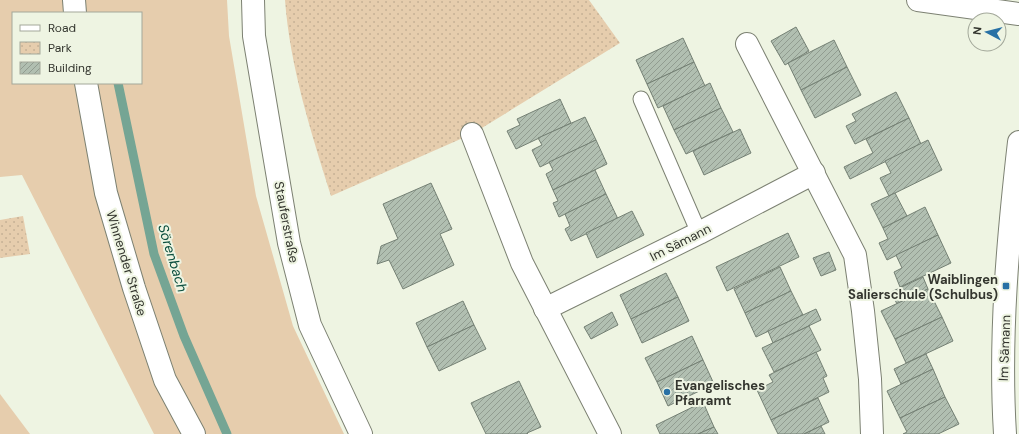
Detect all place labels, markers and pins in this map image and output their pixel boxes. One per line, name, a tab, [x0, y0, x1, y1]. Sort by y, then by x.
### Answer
place label: Waiblingen Salierschule (Schulbus)	[848, 271, 998, 303]
marker: Waiblingen Salierschule (Schulbus)	[1001, 281, 1011, 291]
place label: Evangelisches Pfarramt	[675, 377, 765, 409]
marker: Evangelisches Pfarramt	[662, 387, 672, 397]

